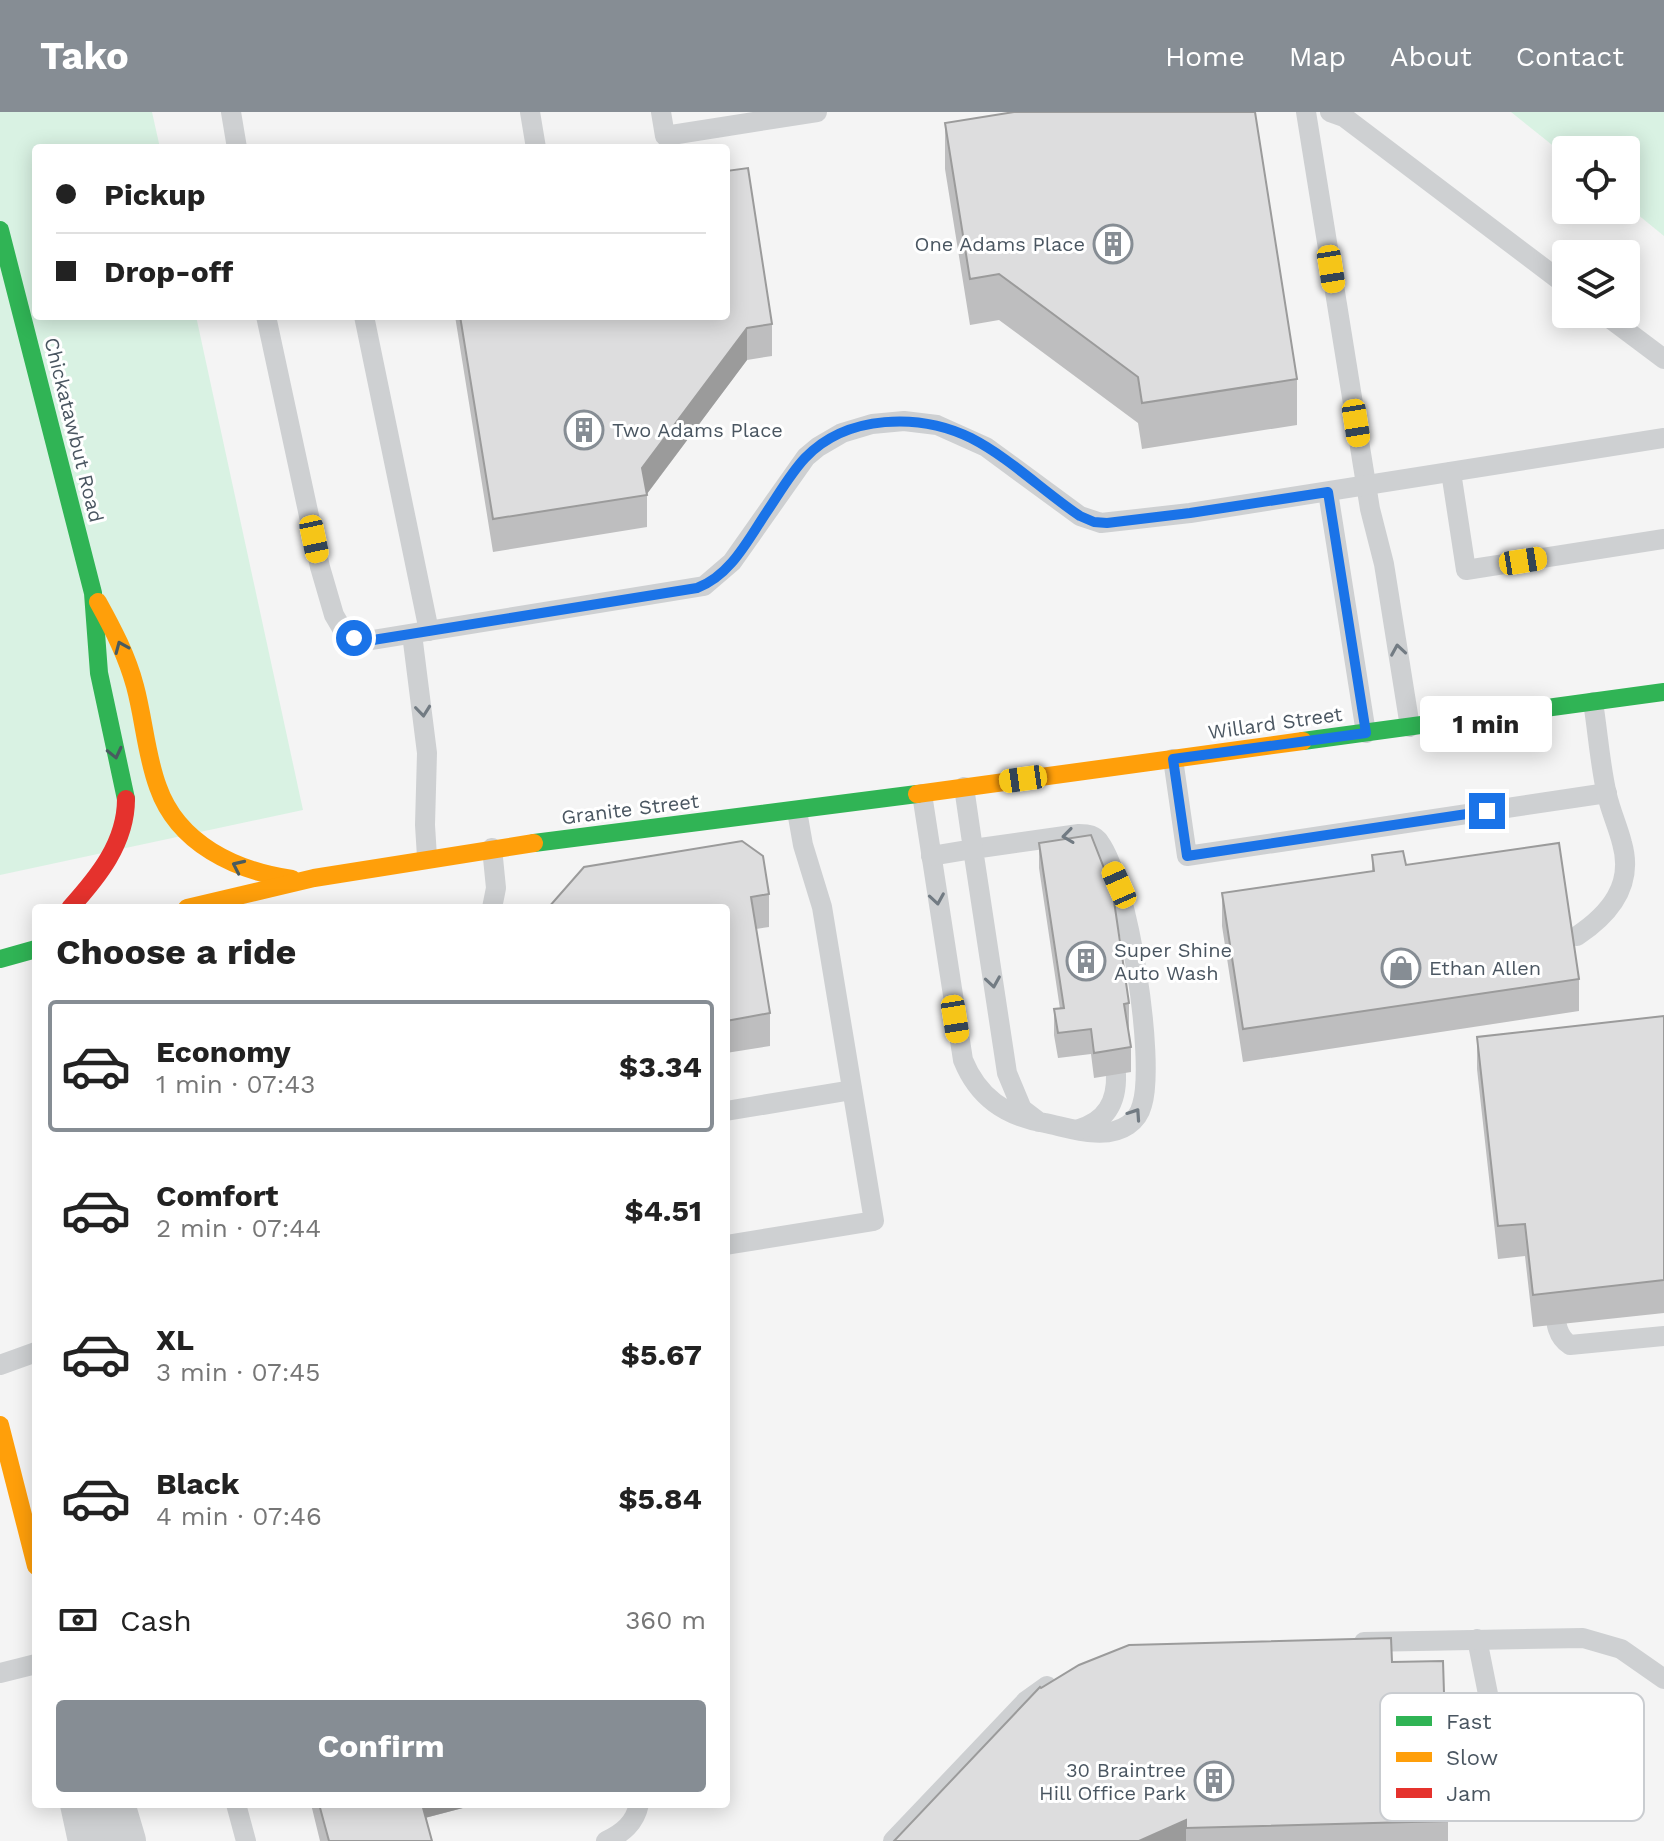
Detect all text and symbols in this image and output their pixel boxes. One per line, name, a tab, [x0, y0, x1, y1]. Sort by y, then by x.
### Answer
text: Tako	[40, 34, 129, 78]
text: Home	[1165, 40, 1245, 73]
text: Map	[1289, 40, 1346, 73]
text: About	[1390, 40, 1472, 73]
text: Contact	[1516, 40, 1624, 73]
map controls	[1552, 136, 1640, 328]
button: locate	[1552, 136, 1640, 224]
text: Pickup	[104, 177, 206, 212]
building icon: One Adams Place	[1092, 223, 1134, 265]
place label: One Adams Place	[915, 232, 1085, 256]
button: layers	[1552, 240, 1640, 328]
car	[1315, 243, 1347, 295]
text: Drop-off	[104, 254, 233, 289]
street label: Chickatawbut Road	[39, 335, 109, 525]
car	[1340, 397, 1372, 449]
building icon: Two Adams Place	[563, 409, 605, 451]
place label: Two Adams Place	[612, 418, 783, 442]
car	[297, 513, 331, 565]
car	[1497, 545, 1549, 577]
route start	[336, 620, 372, 656]
one-way arrow	[115, 641, 131, 655]
one-way arrow	[1390, 643, 1407, 657]
callout: 1 min	[1421, 695, 1553, 751]
street label: Willard Street	[1206, 702, 1344, 744]
one-way arrow	[415, 705, 432, 718]
text: 1 min	[1453, 709, 1519, 739]
one-way arrow	[106, 746, 123, 759]
car	[998, 764, 1048, 794]
street label: Granite Street	[560, 789, 701, 829]
route end	[1469, 793, 1505, 829]
one-way arrow	[1061, 827, 1074, 844]
car	[1098, 858, 1140, 912]
one-way arrow	[231, 859, 246, 875]
one-way arrow	[928, 892, 945, 905]
text: Choose a ride	[56, 931, 296, 973]
place label: Super Shine Auto Wash	[1114, 938, 1232, 985]
building icon: Super Shine Auto Wash	[1065, 940, 1107, 982]
shop icon: Ethan Allen	[1380, 947, 1422, 989]
place label: Ethan Allen	[1429, 956, 1541, 980]
one-way arrow	[984, 975, 1001, 989]
car	[939, 993, 971, 1045]
icon: car	[60, 1030, 132, 1102]
text: Economy	[156, 1034, 291, 1069]
text: $3.34	[619, 1049, 702, 1084]
text: 1 min · 07:43	[156, 1069, 315, 1099]
one-way arrow	[1125, 1108, 1140, 1123]
icon: car	[60, 1174, 132, 1246]
text: Comfort	[156, 1178, 278, 1213]
text: $4.51	[624, 1193, 702, 1228]
text: 2 min · 07:44	[156, 1213, 321, 1243]
icon: car	[60, 1318, 132, 1390]
text: XL	[156, 1322, 194, 1357]
text: $5.67	[621, 1337, 702, 1372]
text: 3 min · 07:45	[156, 1357, 320, 1387]
icon: car	[60, 1462, 132, 1534]
text: Black	[156, 1466, 240, 1501]
text: $5.84	[618, 1481, 702, 1516]
text: 4 min · 07:46	[156, 1501, 322, 1531]
icon: cash	[56, 1598, 100, 1642]
text: Cash	[120, 1603, 192, 1638]
text: 360 m	[625, 1605, 706, 1635]
legend	[1380, 1693, 1644, 1821]
button: Confirm	[56, 1700, 706, 1792]
text: Fast	[1446, 1709, 1492, 1734]
text: Slow	[1446, 1745, 1498, 1770]
place label: 30 Braintree Hill Office Park	[1039, 1758, 1186, 1805]
building icon: 30 Braintree Hill Office Park	[1193, 1760, 1235, 1802]
text: Jam	[1446, 1781, 1491, 1806]

